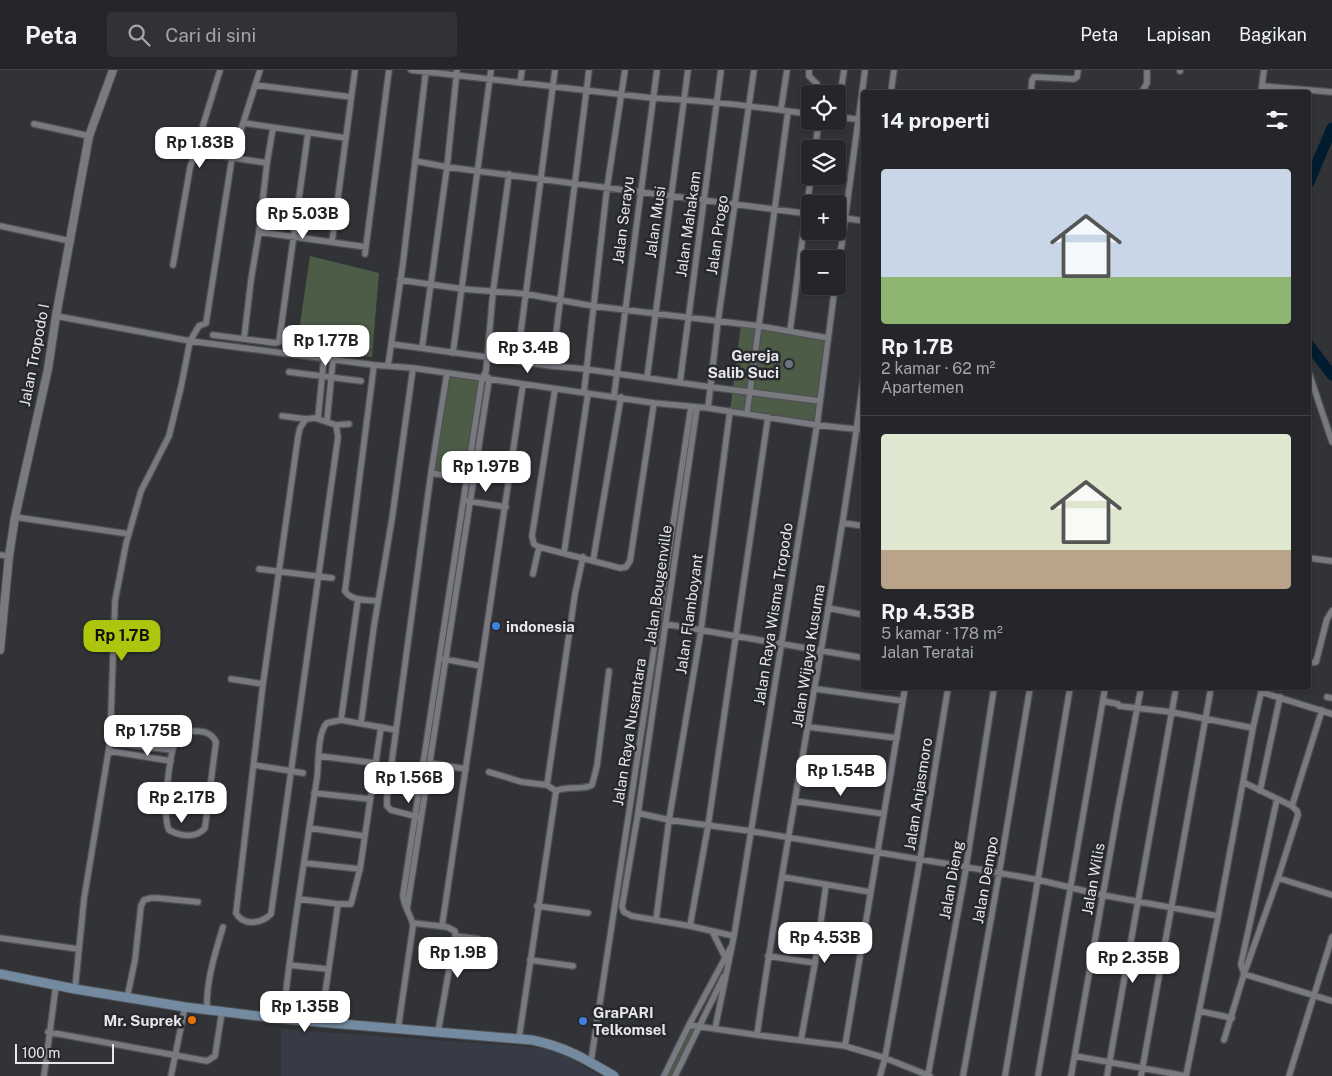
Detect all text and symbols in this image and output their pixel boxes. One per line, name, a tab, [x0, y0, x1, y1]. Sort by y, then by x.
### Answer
search box	[107, 12, 457, 57]
text: Peta	[25, 21, 77, 49]
icon: search	[125, 21, 153, 49]
text: Cari di sini	[165, 24, 256, 46]
text: Peta	[1080, 24, 1118, 45]
text: Lapisan	[1146, 24, 1211, 45]
text: Bagikan	[1239, 24, 1307, 45]
map controls	[801, 85, 846, 295]
button: locate	[801, 85, 846, 130]
icon: filters	[1263, 106, 1291, 134]
text: 14 properti	[881, 108, 990, 133]
pin: Rp 1.83B	[148, 126, 252, 169]
text: Rp 1.83B	[166, 133, 234, 152]
button: layers	[801, 140, 846, 185]
street label: Jalan Mahakam	[672, 170, 704, 278]
street label: Jalan Serayu	[609, 175, 637, 265]
street label: Jalan Musi	[642, 185, 668, 259]
street label: Jalan Progo	[703, 194, 731, 276]
button: +	[801, 195, 846, 240]
pin: Rp 5.03B	[251, 198, 355, 240]
icon: home	[1041, 201, 1131, 291]
text: Rp 5.03B	[267, 204, 339, 223]
button: −	[801, 250, 846, 295]
street label: Jalan Tropodo I	[16, 302, 52, 408]
pin: Rp 1.77B	[274, 324, 378, 367]
text: Rp 1.77B	[293, 331, 359, 350]
pin: Rp 3.4B	[482, 332, 574, 374]
text: Rp 1.7B	[881, 334, 953, 359]
text: Rp 3.4B	[498, 338, 558, 357]
place label: Gereja Salib Suci	[707, 347, 779, 381]
marker: Gereja Salib Suci	[783, 358, 795, 370]
text: 2 kamar · 62 m²	[881, 359, 995, 378]
text: Apartemen	[881, 378, 964, 397]
pin: Rp 1.97B	[434, 450, 538, 493]
text: Rp 1.97B	[453, 457, 519, 476]
icon: home	[1041, 467, 1131, 557]
street label: Jalan Raya Wisma Tropodo	[750, 521, 796, 707]
street label: Jalan Bougenville	[641, 524, 675, 646]
street label: Jalan Flamboyant	[672, 553, 706, 675]
street label: Jalan Wijaya Kusuma	[788, 583, 828, 729]
text: Rp 4.53B	[881, 599, 975, 624]
place label: indonesia	[506, 618, 575, 635]
pin: Rp 1.7B	[76, 620, 168, 662]
marker: indonesia	[490, 620, 502, 632]
text: 5 kamar · 178 m²	[881, 624, 1003, 643]
text: Rp 1.7B	[94, 626, 150, 645]
text: Jalan Teratai	[881, 643, 974, 662]
street label: Jalan Raya Nusantara	[609, 657, 649, 807]
pin: Rp 1.75B	[96, 714, 200, 757]
text: Rp 1.75B	[115, 721, 181, 740]
street label: Jalan Anjasmoro	[901, 736, 935, 852]
pin: Rp 1.54B	[789, 754, 893, 797]
text: Rp 1.54B	[807, 761, 875, 780]
pin: Rp 1.56B	[357, 762, 461, 804]
text: Rp 1.56B	[375, 768, 443, 787]
pin: Rp 2.17B	[130, 782, 234, 824]
text: Rp 2.17B	[149, 788, 215, 807]
street label: Jalan Dempo	[969, 835, 1001, 925]
street label: Jalan Dieng	[936, 839, 966, 921]
street label: Jalan Wilis	[1078, 842, 1108, 916]
pin: Rp 4.53B	[773, 922, 877, 964]
text: Rp 4.53B	[789, 928, 861, 947]
pin: Rp 1.9B	[412, 936, 504, 979]
pin: Rp 2.35B	[1081, 942, 1185, 984]
text: Rp 1.9B	[429, 943, 487, 962]
text: Rp 2.35B	[1097, 948, 1169, 967]
pin: Rp 1.35B	[253, 990, 357, 1033]
text: Rp 1.35B	[271, 997, 339, 1016]
place label: GraPARI Telkomsel	[593, 1004, 666, 1038]
place label: Mr. Suprek	[104, 1012, 182, 1029]
marker: Mr. Suprek	[186, 1014, 198, 1026]
marker: GraPARI Telkomsel	[577, 1015, 589, 1027]
scale bar	[15, 1041, 114, 1064]
text: 100 m	[22, 1045, 60, 1061]

